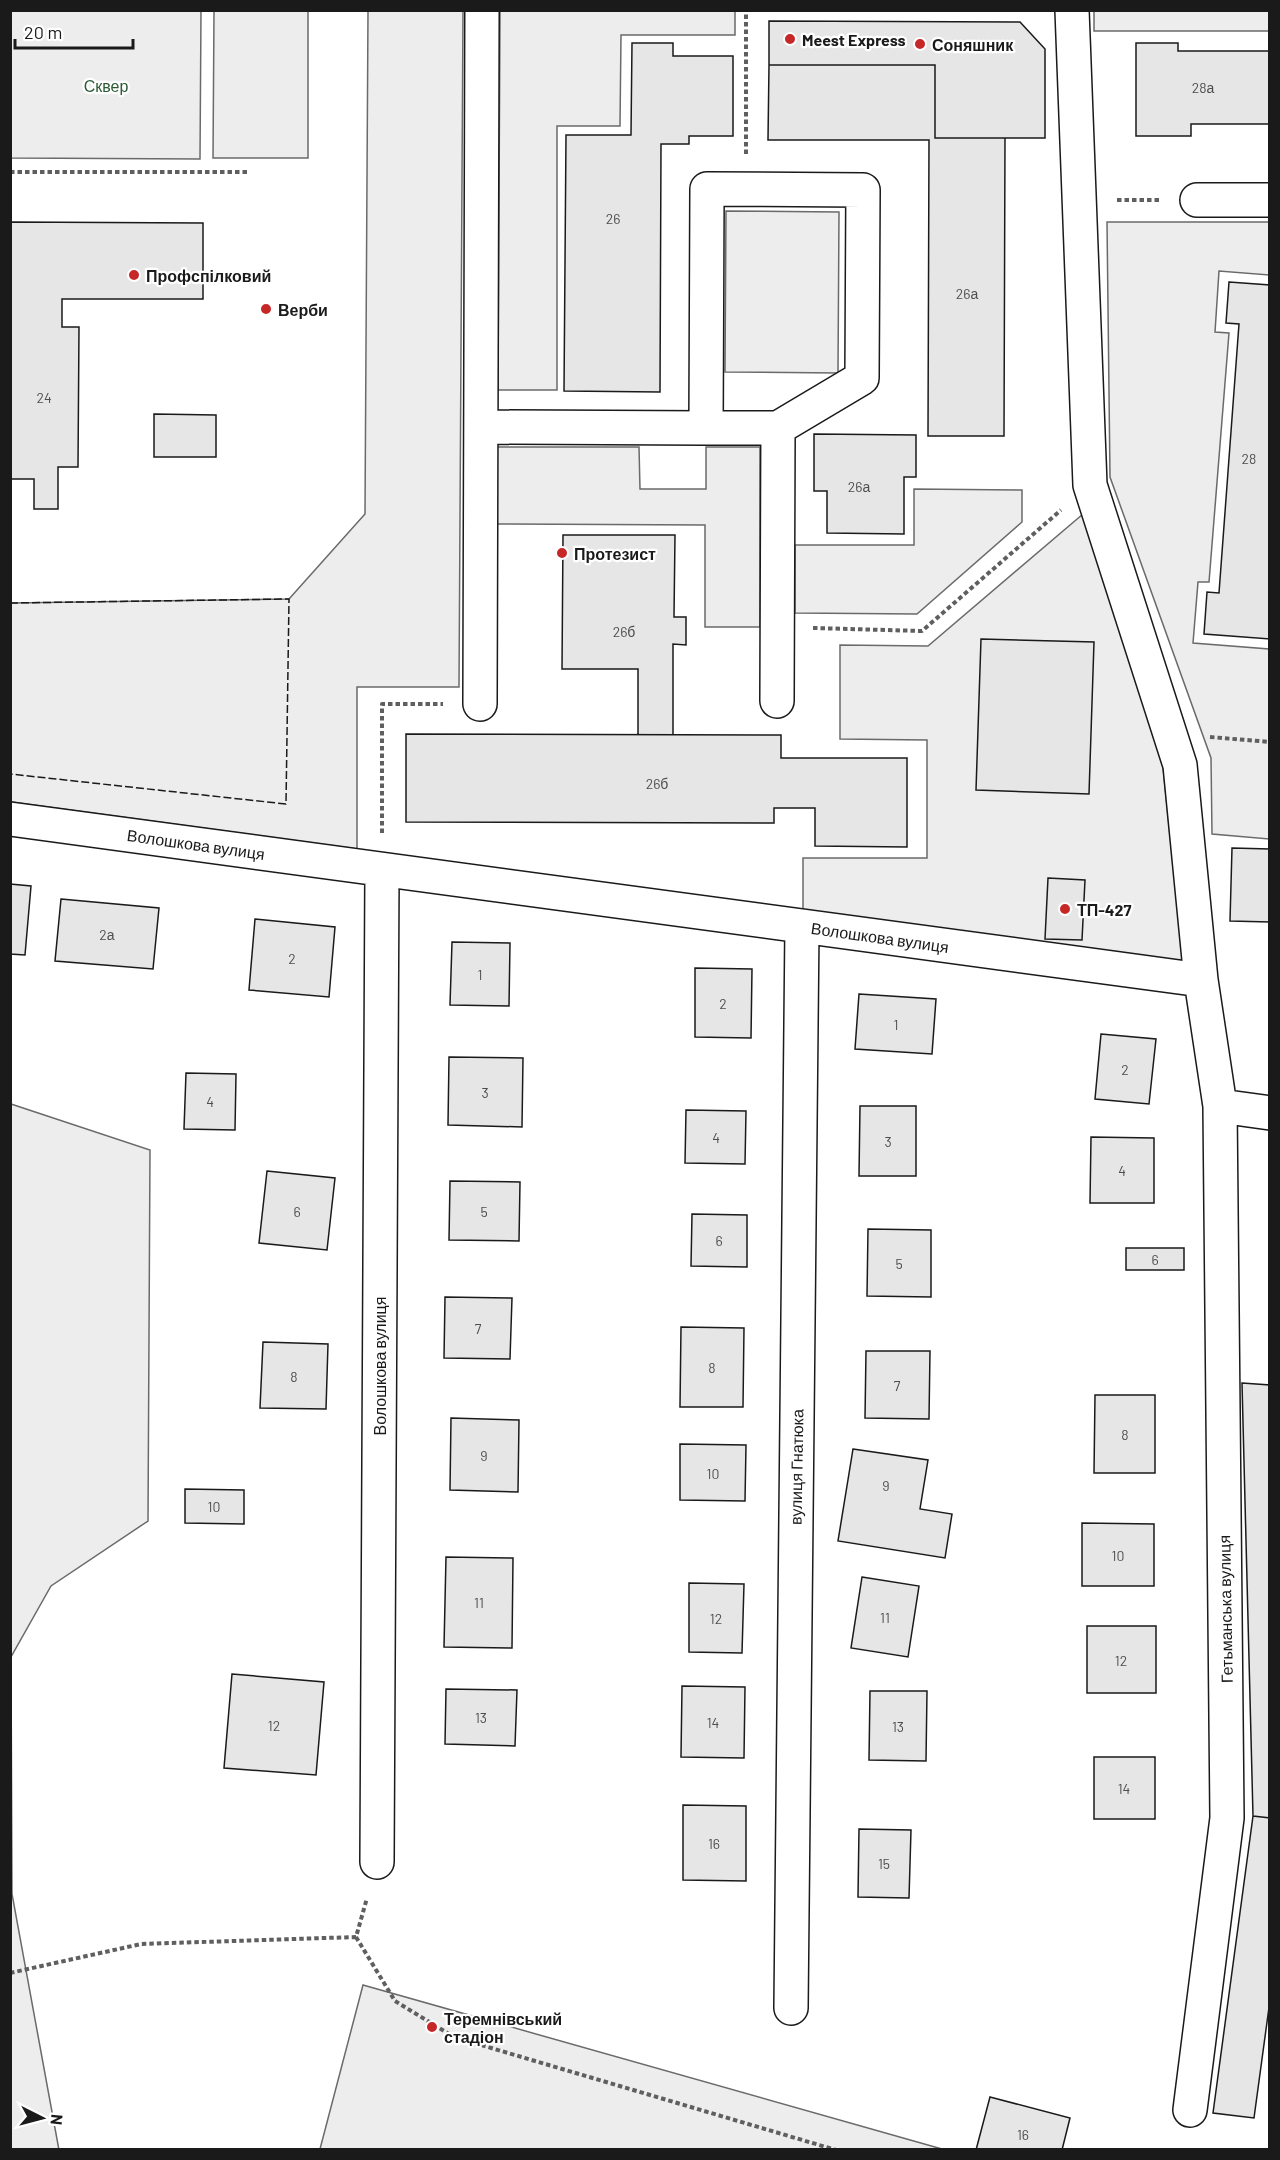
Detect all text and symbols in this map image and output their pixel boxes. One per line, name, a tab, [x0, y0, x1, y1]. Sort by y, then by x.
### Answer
scale bar	[15, 12, 134, 50]
text: 20 m	[24, 21, 62, 43]
place label: Meest Express	[802, 30, 906, 49]
marker: Meest Express	[783, 32, 797, 46]
place label: Соняшник	[932, 35, 1014, 54]
marker: Соняшник	[913, 37, 927, 51]
park label: Сквер	[84, 76, 128, 95]
house number: 28а	[1192, 79, 1215, 96]
house number: 26	[606, 210, 620, 227]
place label: Профспілковий	[146, 266, 271, 285]
marker: Профспілковий	[127, 268, 141, 282]
house number: 26а	[956, 285, 978, 302]
place label: Верби	[278, 300, 328, 319]
marker: Верби	[259, 302, 273, 316]
house number: 24	[36, 389, 52, 406]
house number: 28	[1242, 450, 1256, 467]
house number: 26а	[848, 478, 870, 495]
place label: Протезист	[574, 544, 656, 563]
marker: Протезист	[555, 546, 569, 560]
house number: 26б	[613, 623, 635, 640]
house number: 26б	[646, 775, 668, 792]
street label: Волошкова вулиця	[126, 825, 266, 863]
place label: ТП-427	[1077, 900, 1131, 919]
marker: ТП-427	[1058, 902, 1072, 916]
street label: Волошкова вулиця	[810, 918, 950, 956]
house number: 2а	[99, 926, 115, 943]
house number: 2	[288, 950, 296, 967]
house number: 1	[478, 966, 482, 983]
house number: 2	[719, 995, 727, 1012]
house number: 1	[894, 1016, 898, 1033]
house number: 2	[1121, 1061, 1129, 1078]
house number: 3	[481, 1084, 489, 1101]
house number: 4	[206, 1093, 214, 1110]
house number: 4	[712, 1129, 720, 1146]
house number: 3	[884, 1133, 892, 1150]
house number: 4	[1118, 1162, 1126, 1179]
house number: 6	[293, 1203, 301, 1220]
house number: 5	[480, 1203, 488, 1220]
house number: 6	[715, 1232, 723, 1249]
house number: 6	[1151, 1251, 1159, 1268]
house number: 5	[895, 1255, 903, 1272]
street label: Волошкова вулиця	[370, 1297, 389, 1435]
house number: 7	[475, 1320, 482, 1337]
house number: 8	[708, 1359, 716, 1376]
house number: 8	[290, 1368, 298, 1385]
house number: 7	[894, 1377, 901, 1394]
street label: вулиця Гнатюка	[785, 1409, 807, 1525]
house number: 8	[1121, 1426, 1129, 1443]
house number: 9	[480, 1447, 488, 1464]
house number: 10	[707, 1465, 719, 1482]
house number: 9	[882, 1477, 890, 1494]
house number: 10	[208, 1498, 220, 1515]
street label: Гетьманська вулиця	[1214, 1535, 1236, 1683]
house number: 10	[1112, 1547, 1124, 1564]
house number: 11	[474, 1594, 484, 1611]
house number: 11	[880, 1609, 890, 1626]
house number: 12	[710, 1610, 722, 1627]
house number: 12	[1115, 1652, 1127, 1669]
house number: 13	[475, 1709, 487, 1726]
house number: 14	[707, 1714, 719, 1731]
house number: 12	[268, 1717, 280, 1734]
house number: 13	[892, 1718, 904, 1735]
house number: 14	[1118, 1780, 1130, 1797]
house number: 16	[708, 1835, 720, 1852]
house number: 15	[878, 1855, 890, 1872]
place label: Теремнівський стадіон	[444, 2009, 562, 2046]
marker: Теремнівський стадіон	[425, 2020, 439, 2034]
north arrow	[12, 2088, 72, 2148]
text: N	[47, 2113, 67, 2126]
house number: 16	[1017, 2126, 1029, 2143]

